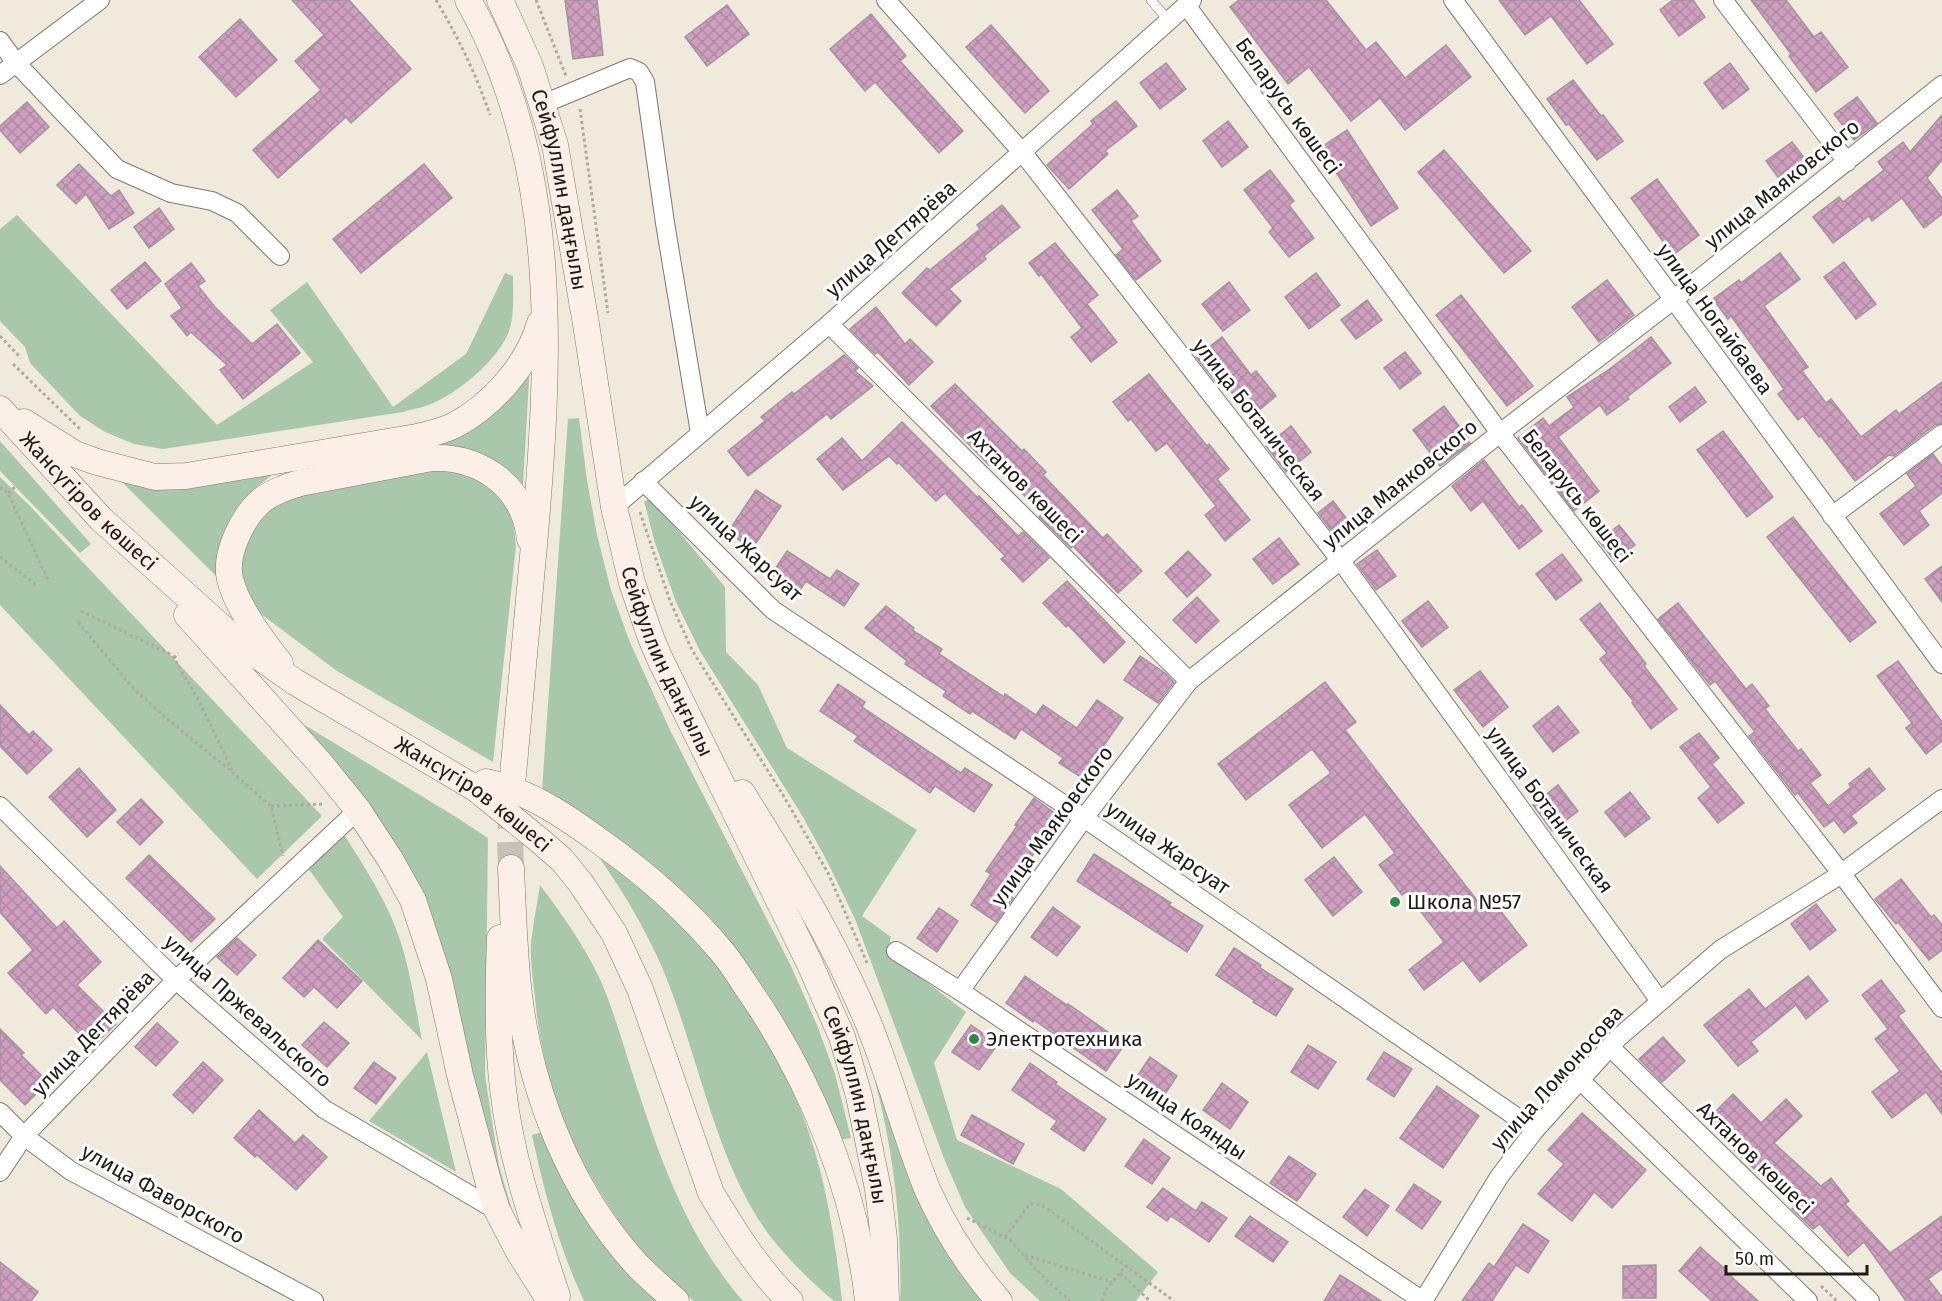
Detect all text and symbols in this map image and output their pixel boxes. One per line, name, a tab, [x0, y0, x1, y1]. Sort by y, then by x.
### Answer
street label: Беларусь көшесі	[1230, 32, 1346, 180]
street label: Сейфуллин даңғылы	[525, 86, 593, 292]
street label: улица Маяковского	[1699, 114, 1865, 254]
street label: улица Дегтярёва	[820, 175, 962, 303]
street label: улица Ногайбаева	[1651, 238, 1779, 400]
street label: улица Ботаническая	[1187, 333, 1331, 507]
street label: улица Маяковского	[1317, 414, 1483, 554]
street label: Ахтанов көшесі	[962, 423, 1088, 549]
street label: Беларусь көшесі	[1517, 424, 1637, 568]
street label: Жансүгіров көшесі	[14, 426, 163, 576]
street label: улица Жарсуат	[684, 489, 808, 608]
street label: Сейфуллин даңғылы	[615, 564, 719, 761]
street label: улица Ботаническая	[1481, 722, 1619, 898]
street label: Жансүгіров көшесі	[390, 731, 557, 858]
street label: улица Маяковского	[985, 741, 1119, 911]
street label: улица Жарсуат	[1101, 796, 1236, 901]
place label: Школа №57	[1407, 889, 1521, 915]
marker: Школа №57	[1388, 895, 1402, 909]
street label: улица Пржевальского	[159, 929, 337, 1093]
street label: улица Дегтярёва	[26, 965, 160, 1101]
street label: улица Ломоносова	[1485, 1000, 1629, 1156]
street label: Сейфуллин даңғылы	[817, 1001, 893, 1206]
place label: Электротехника	[986, 1026, 1143, 1052]
marker: Электротехника	[967, 1032, 981, 1046]
street label: улица Коянды	[1122, 1066, 1252, 1166]
street label: Ахтанов көшесі	[1691, 1096, 1819, 1220]
street label: улица Фаворского	[77, 1138, 249, 1250]
scale bar	[1726, 1238, 1867, 1276]
text: 50 m	[1735, 1248, 1774, 1270]

